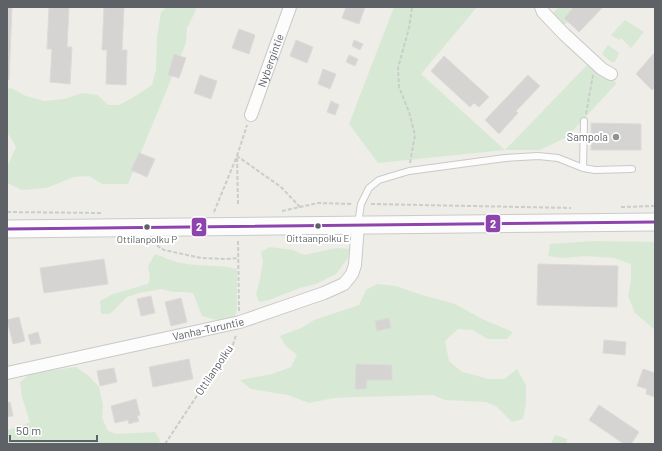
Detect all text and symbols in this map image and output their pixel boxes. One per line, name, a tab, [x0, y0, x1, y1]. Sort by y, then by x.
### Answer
street label: Nybergintie	[255, 32, 286, 89]
place label: Sampola	[567, 130, 608, 143]
marker: Sampola	[611, 132, 621, 142]
line badge: 2	[485, 214, 501, 233]
line badge: 2	[191, 217, 207, 237]
text: 2	[490, 217, 496, 230]
text: 2	[196, 220, 202, 233]
marker: Oittaanpolku E	[313, 221, 323, 231]
marker: Ottilanpolku P	[142, 222, 152, 232]
place label: Oittaanpolku E	[286, 232, 350, 244]
place label: Ottilanpolku P	[117, 233, 177, 245]
street label: Vanha-Turuntie	[171, 314, 246, 343]
street label: Ottilanpolku	[192, 342, 235, 397]
scale bar	[10, 417, 97, 443]
text: 50 m	[16, 423, 41, 437]

